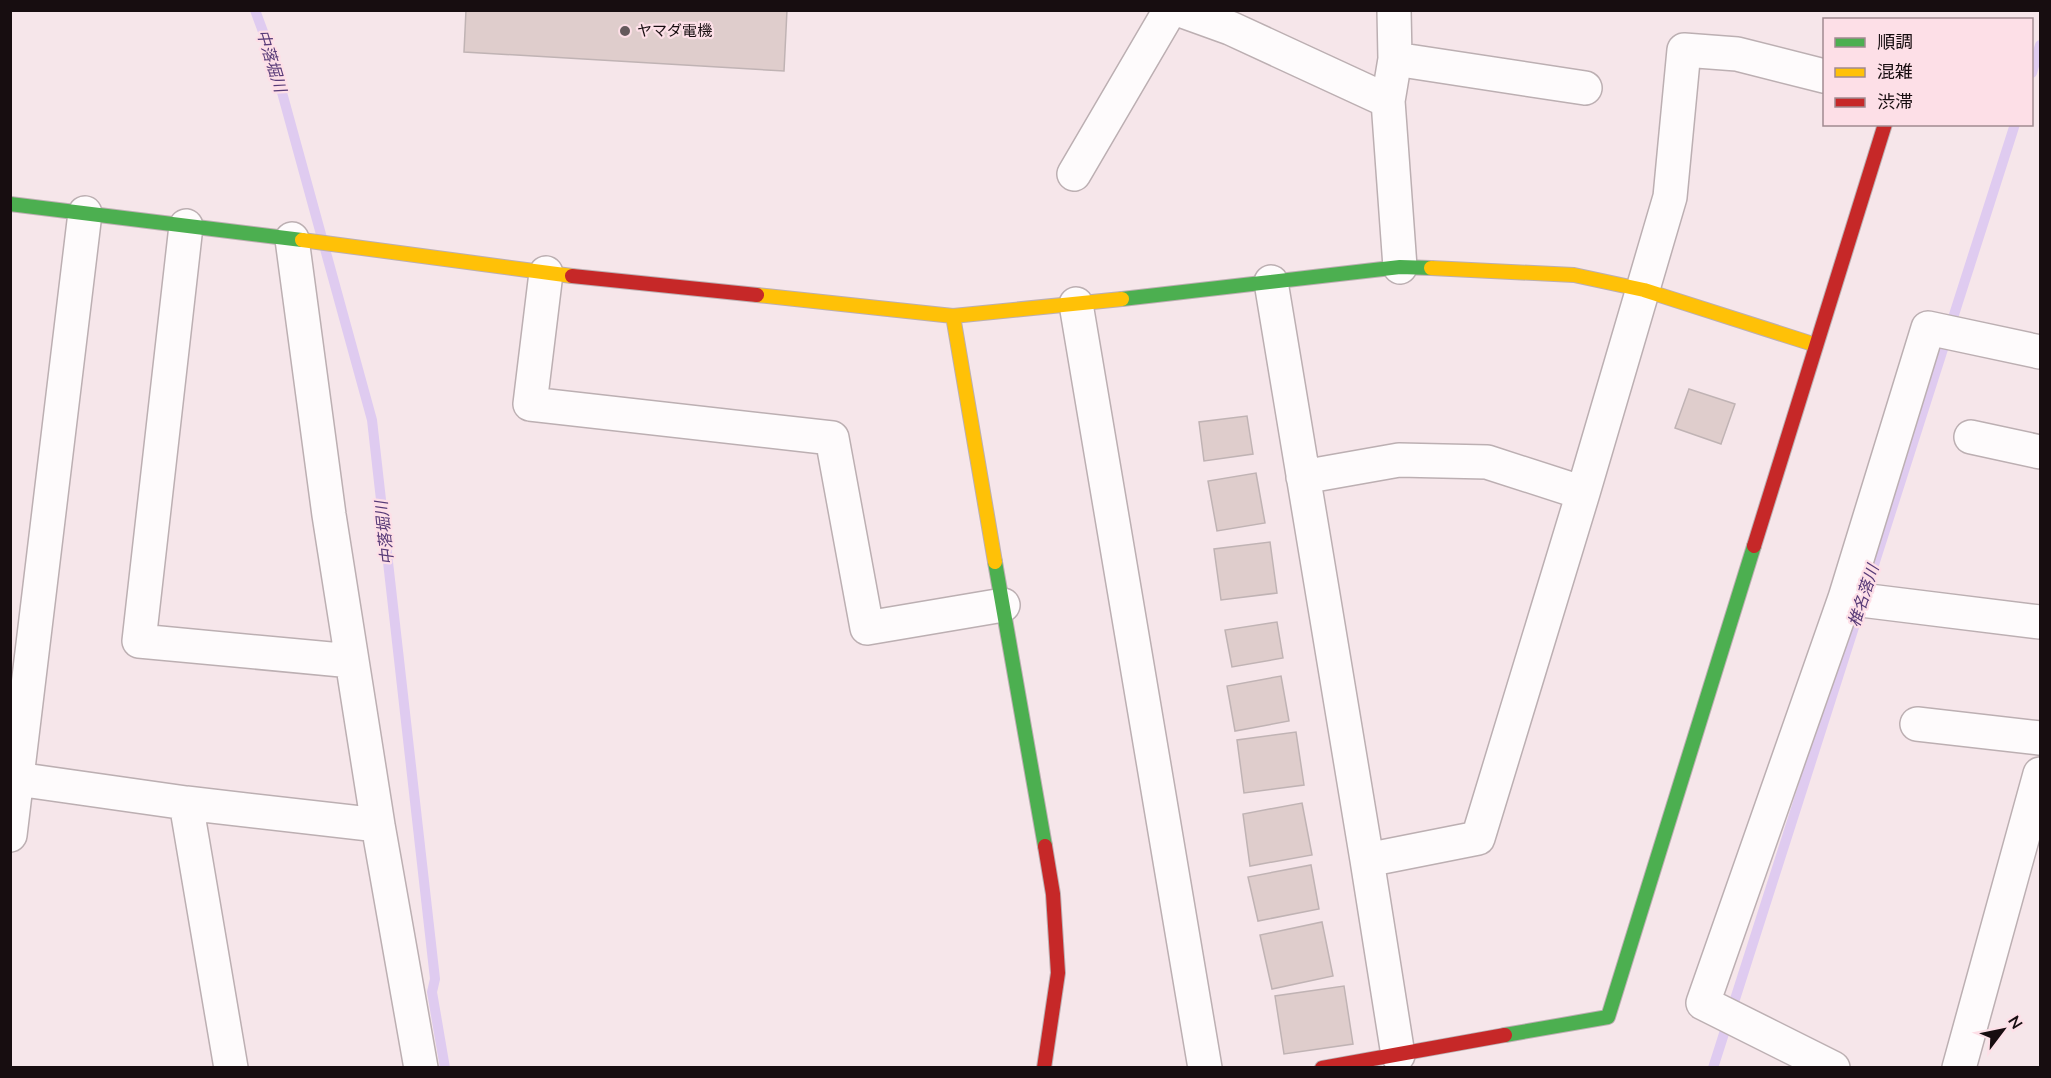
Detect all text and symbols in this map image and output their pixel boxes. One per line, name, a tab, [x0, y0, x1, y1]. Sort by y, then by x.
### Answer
legend	[1823, 18, 2033, 126]
place label: ヤマダ電機	[637, 21, 712, 41]
marker: ヤマダ電機	[618, 24, 632, 38]
water label: 中落堀川	[251, 27, 291, 97]
text: 順調	[1877, 30, 1913, 54]
text: 混雑	[1877, 60, 1913, 84]
text: 渋滞	[1877, 90, 1913, 114]
water label: 中落堀川	[371, 498, 399, 566]
water label: 椎名落川	[1844, 560, 1885, 630]
north arrow	[1973, 1000, 2033, 1060]
text: N	[2002, 1012, 2027, 1033]

